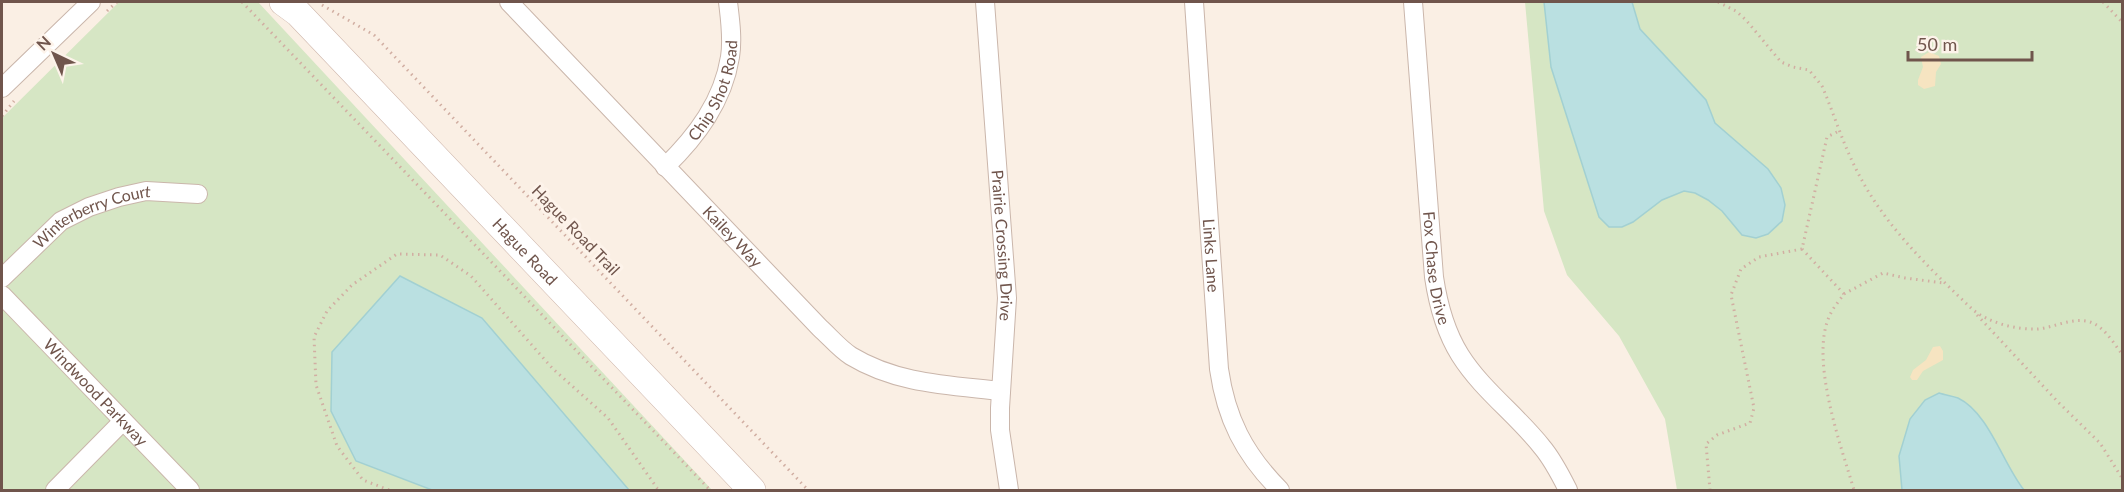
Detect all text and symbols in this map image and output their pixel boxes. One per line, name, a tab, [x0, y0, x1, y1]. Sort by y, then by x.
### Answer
north arrow	[24, 24, 84, 84]
scale bar	[1908, 24, 2032, 62]
text: N	[32, 32, 54, 54]
text: 50 m	[1917, 33, 1957, 55]
street label: Chip Shot Road	[683, 40, 740, 144]
street label: Prairie Crossing Drive	[988, 169, 1017, 322]
street label: Winterberry Court	[29, 181, 151, 252]
street label: Hague Road Trail	[529, 181, 624, 279]
street label: Kailey Way	[699, 201, 767, 271]
street label: Fox Chase Drive	[1420, 210, 1455, 327]
street label: Hague Road	[489, 214, 562, 289]
street label: Links Lane	[1200, 218, 1224, 293]
street label: Windwood Parkway	[40, 334, 153, 450]

